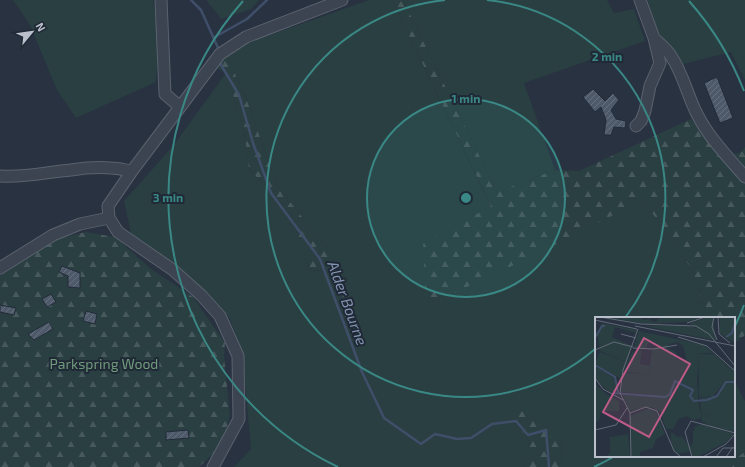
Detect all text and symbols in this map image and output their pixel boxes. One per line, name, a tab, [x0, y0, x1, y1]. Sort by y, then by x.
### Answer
north arrow	[12, 12, 52, 52]
text: N	[34, 20, 49, 34]
text: 2 min	[592, 49, 622, 63]
text: 1 min	[452, 91, 480, 105]
text: 3 min	[153, 190, 183, 204]
centre of rings	[459, 191, 473, 205]
water label: Alder Bourne	[324, 258, 372, 348]
inset map	[595, 317, 735, 457]
park label: Parkspring Wood	[50, 355, 158, 372]

